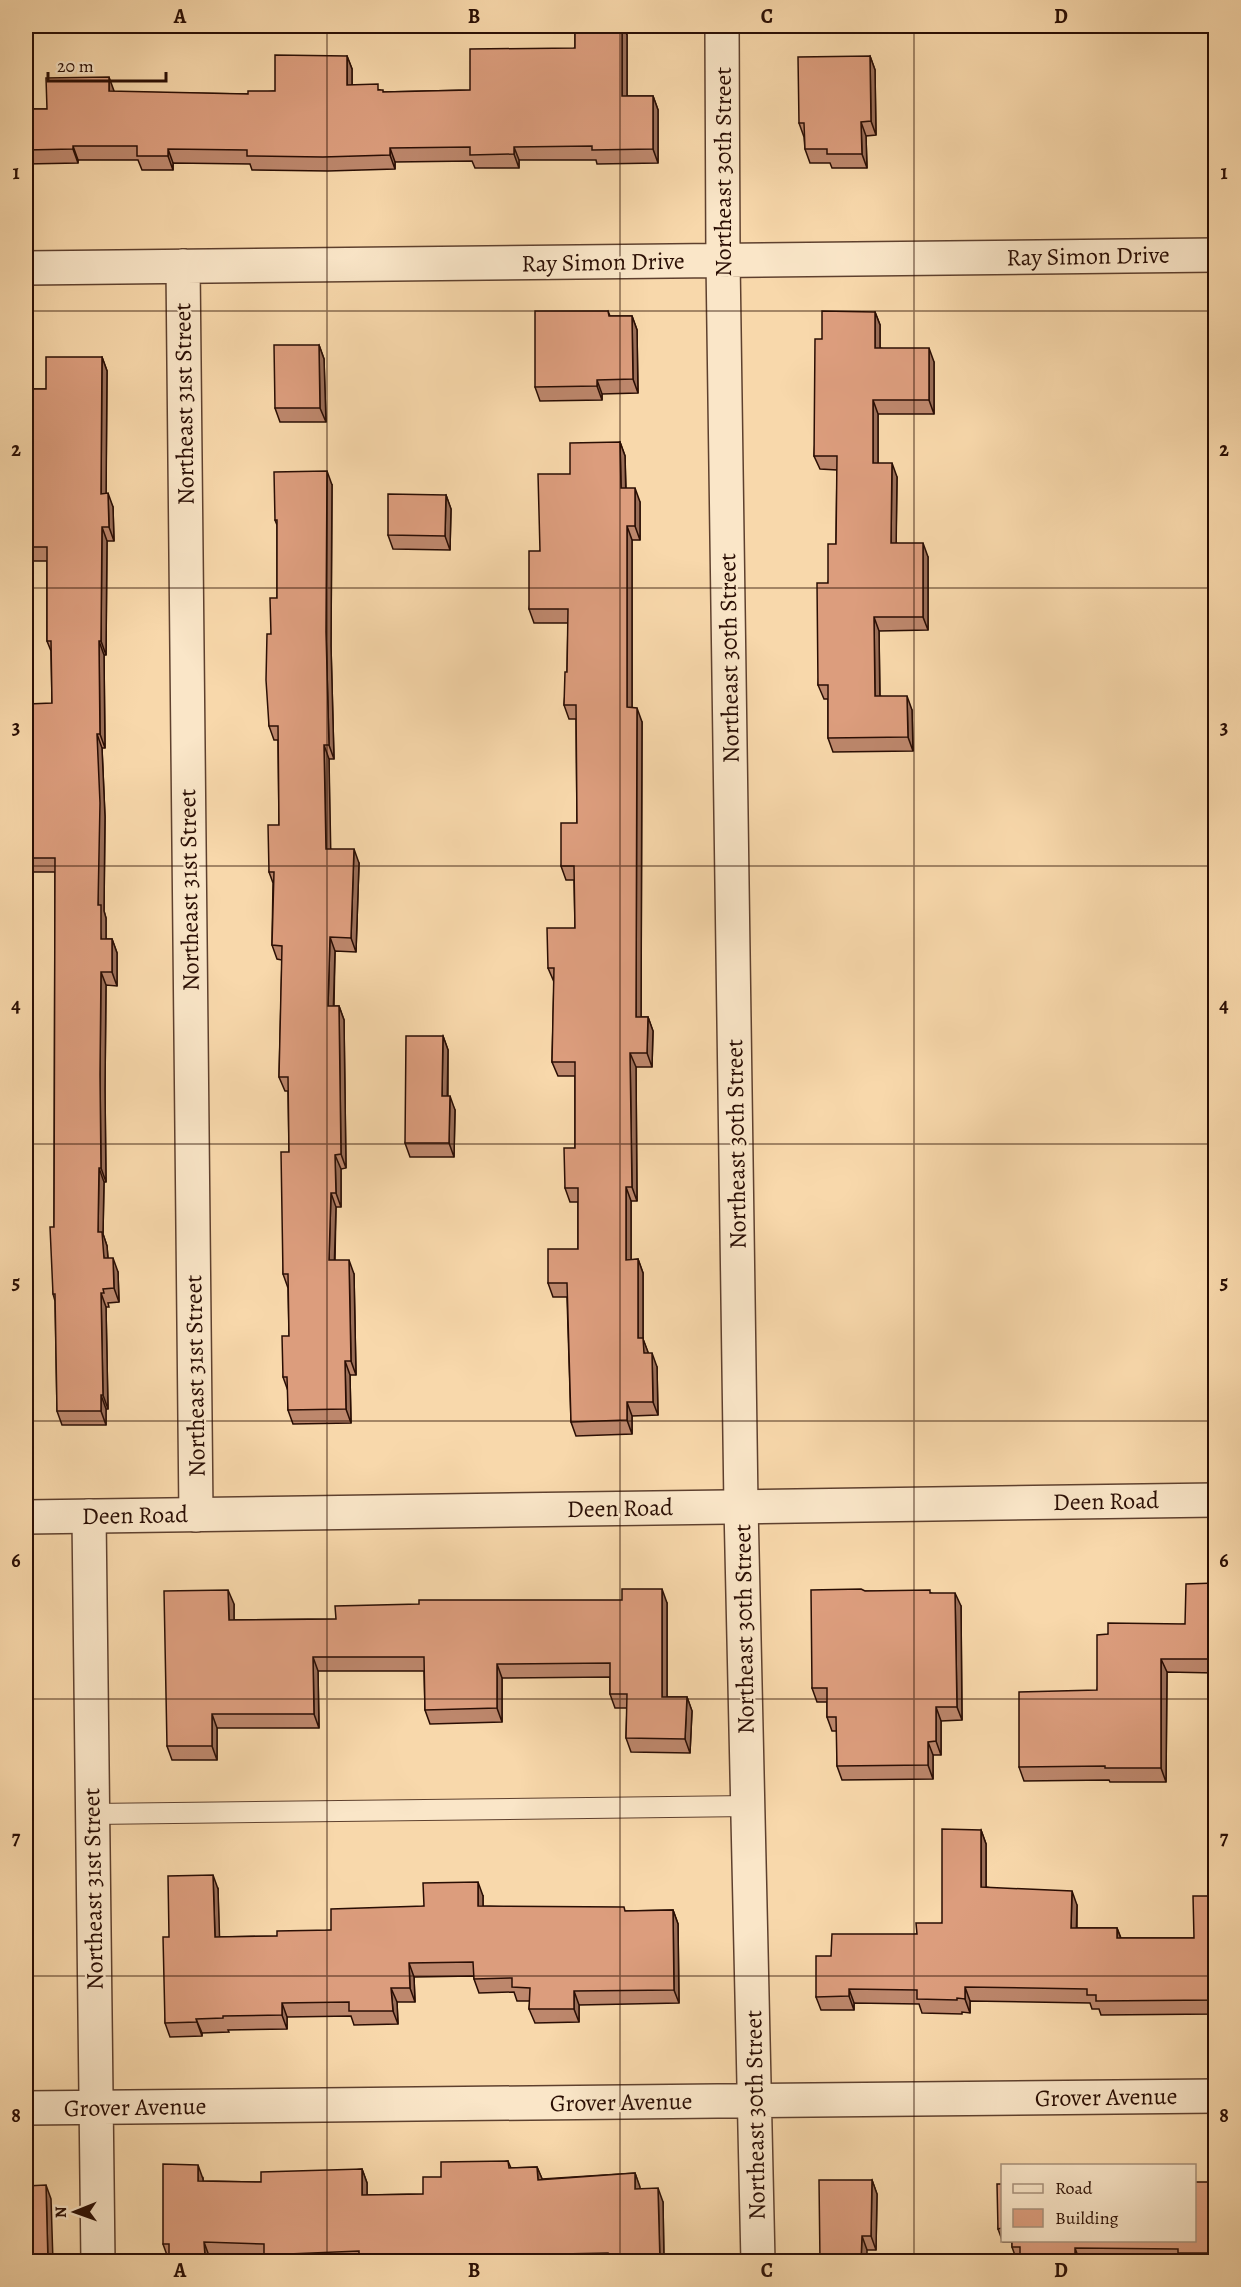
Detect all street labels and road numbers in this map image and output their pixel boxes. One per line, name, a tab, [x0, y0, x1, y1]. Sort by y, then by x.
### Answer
street label: Northeast 30th Street	[707, 67, 739, 277]
street label: Ray Simon Drive	[1006, 239, 1170, 273]
street label: Ray Simon Drive	[521, 245, 685, 279]
street label: Northeast 31st Street	[166, 302, 202, 505]
street label: Northeast 30th Street	[711, 553, 747, 763]
street label: Northeast 31st Street	[171, 788, 207, 991]
street label: Northeast 30th Street	[718, 1039, 754, 1249]
street label: Northeast 31st Street	[177, 1274, 213, 1477]
street label: Deen Road	[1053, 1484, 1160, 1518]
street label: Deen Road	[567, 1491, 674, 1525]
street label: Deen Road	[82, 1498, 189, 1532]
street label: Northeast 30th Street	[726, 1524, 762, 1734]
street label: Northeast 31st Street	[75, 1787, 111, 1990]
street label: Northeast 30th Street	[737, 2010, 773, 2220]
street label: Grover Avenue	[1034, 2080, 1178, 2114]
street label: Grover Avenue	[549, 2085, 693, 2119]
street label: Grover Avenue	[63, 2090, 207, 2124]

